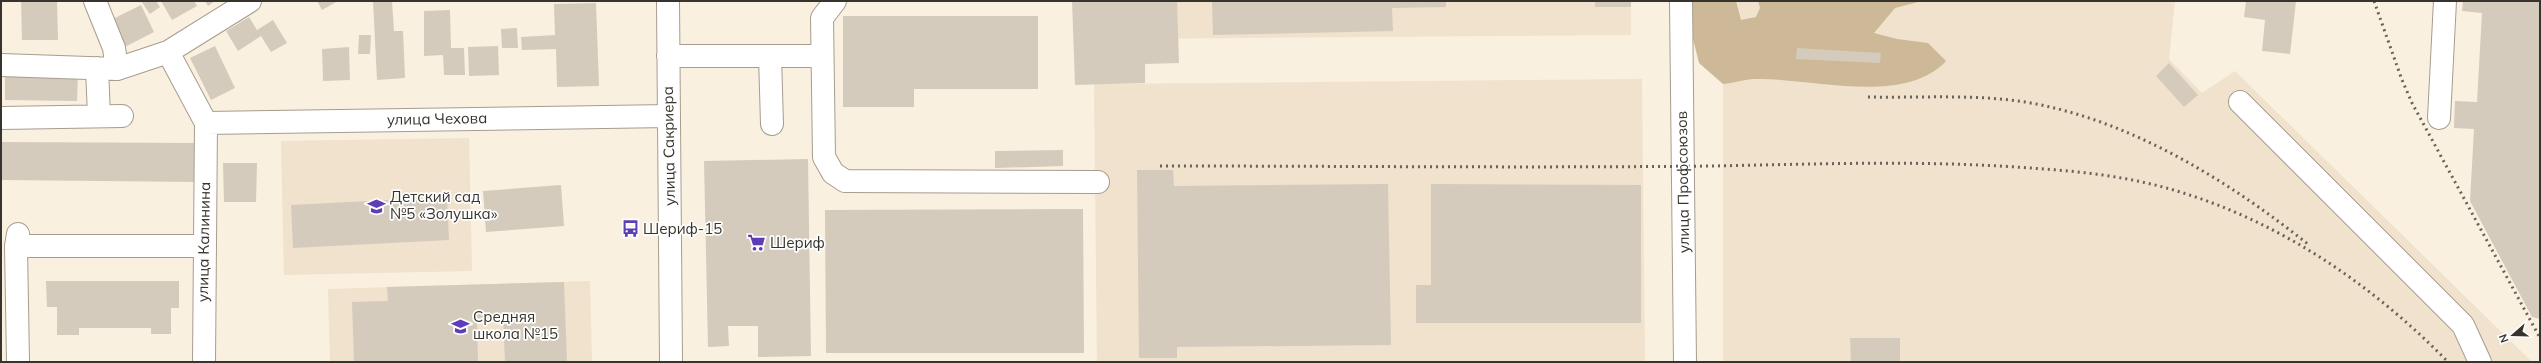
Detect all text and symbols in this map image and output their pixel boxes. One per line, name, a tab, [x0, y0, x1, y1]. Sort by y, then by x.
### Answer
street label: улица Сакриера	[658, 86, 679, 206]
street label: улица Чехова	[387, 108, 487, 129]
street label: улица Профсоюзов	[1672, 111, 1693, 253]
street label: улица Калинина	[193, 182, 214, 302]
place label: Детский сад №5 «Золушка»	[390, 187, 498, 223]
school or university icon: Детский сад №5 «Золушка»	[367, 196, 387, 216]
bus stop icon: Шериф-15	[620, 219, 640, 239]
place label: Шериф-15	[643, 219, 722, 238]
supermarket icon: Шериф	[747, 233, 767, 253]
place label: Шериф	[770, 233, 825, 252]
place label: Средняя школа №15	[473, 307, 558, 343]
north arrow	[2493, 315, 2533, 355]
school or university icon: Средняя школа №15	[450, 316, 470, 336]
text: N	[2496, 332, 2512, 345]

